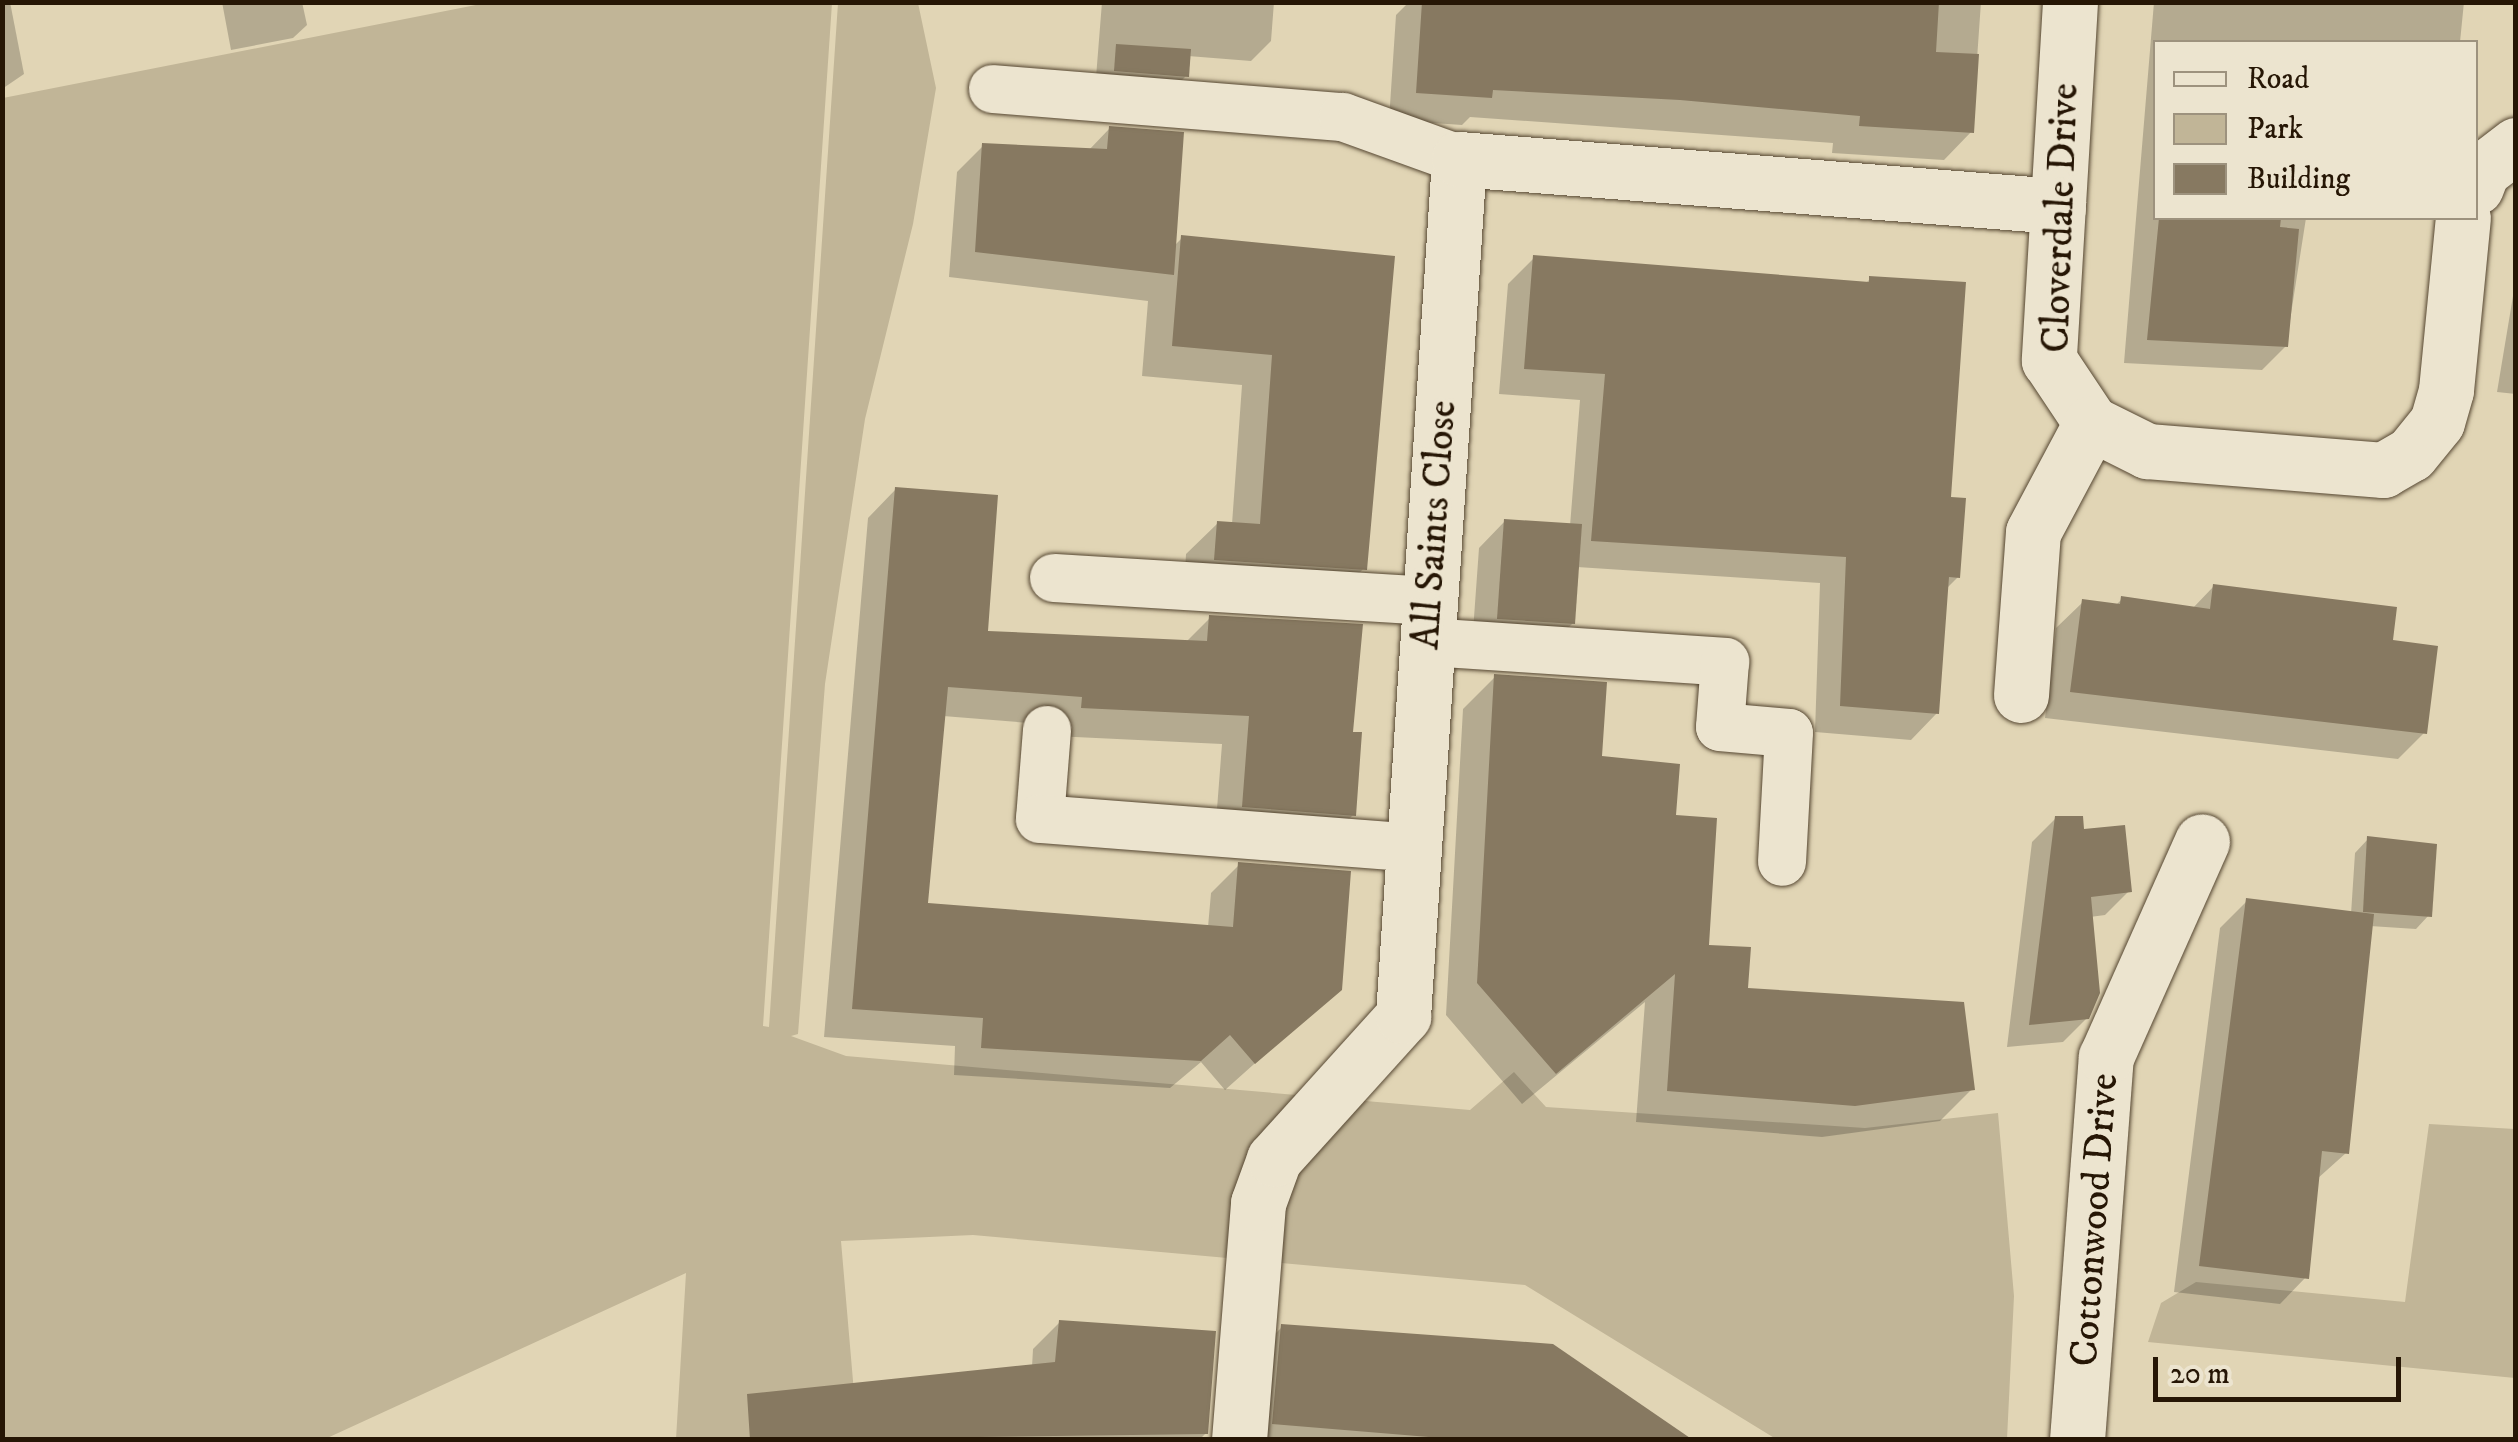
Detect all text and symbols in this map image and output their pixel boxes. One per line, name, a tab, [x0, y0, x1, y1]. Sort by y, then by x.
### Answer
legend	[2153, 40, 2478, 220]
text: Road	[2247, 61, 2309, 98]
street label: Cloverdale Drive	[2032, 82, 2090, 354]
text: Park	[2247, 111, 2303, 148]
text: Building	[2247, 161, 2350, 198]
street label: All Saints Close	[1402, 399, 1468, 651]
street label: Cottonwood Drive	[2061, 1072, 2129, 1368]
scale bar	[2158, 1337, 2406, 1399]
text: 20 m	[2170, 1356, 2230, 1393]

